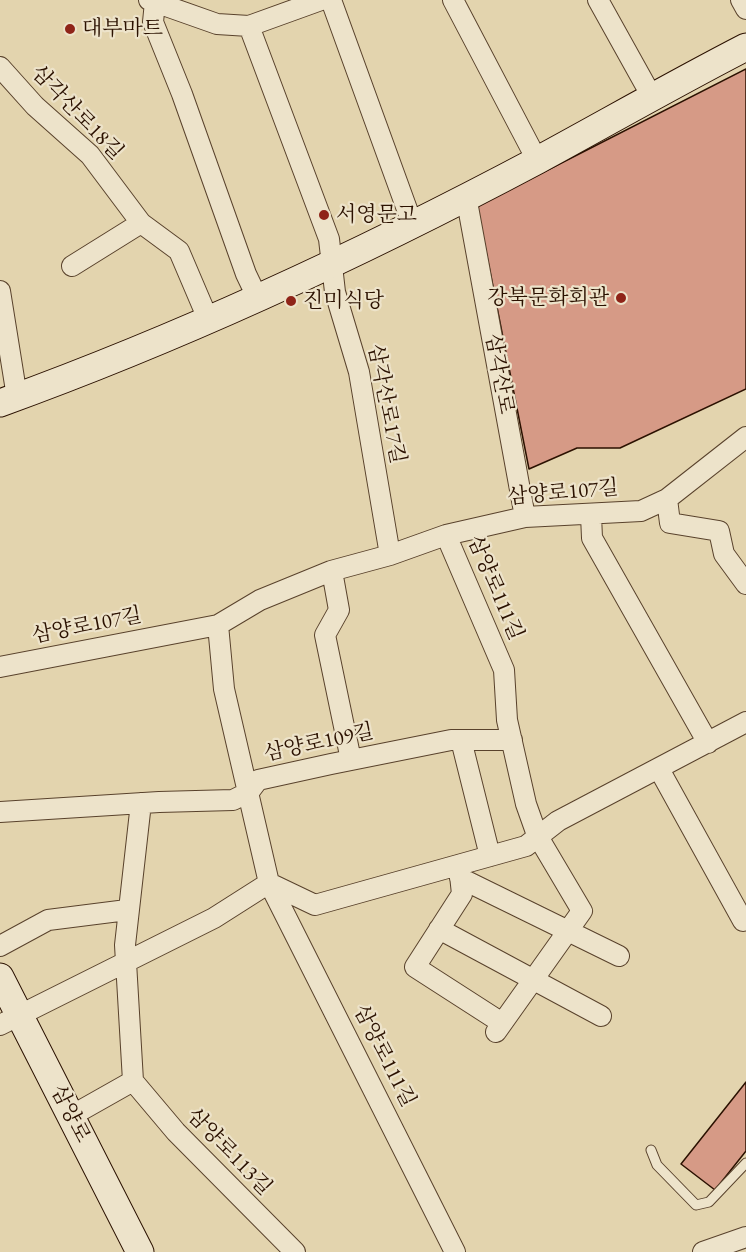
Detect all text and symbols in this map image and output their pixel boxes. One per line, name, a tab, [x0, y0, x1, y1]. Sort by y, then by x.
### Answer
place label: 대부마트	[82, 16, 163, 42]
marker: 대부마트	[63, 22, 77, 36]
street label: 삼각산로18길	[26, 61, 128, 165]
place label: 서영문고	[336, 202, 417, 228]
marker: 서영문고	[317, 208, 331, 222]
place label: 강북문화회관	[487, 285, 609, 311]
place label: 진미식당	[303, 288, 384, 314]
marker: 강북문화회관	[614, 291, 628, 305]
marker: 진미식당	[284, 294, 298, 308]
street label: 삼각산로	[480, 332, 518, 416]
street label: 삼각산로17길	[362, 342, 410, 466]
street label: 삼양로107길	[506, 476, 620, 510]
street label: 삼양로111길	[462, 532, 528, 644]
street label: 삼양로107길	[30, 603, 144, 649]
street label: 삼양로109길	[262, 719, 376, 767]
street label: 삼양로111길	[347, 1001, 421, 1111]
street label: 삼양로	[45, 1081, 95, 1147]
street label: 삼양로113길	[181, 1103, 277, 1201]

